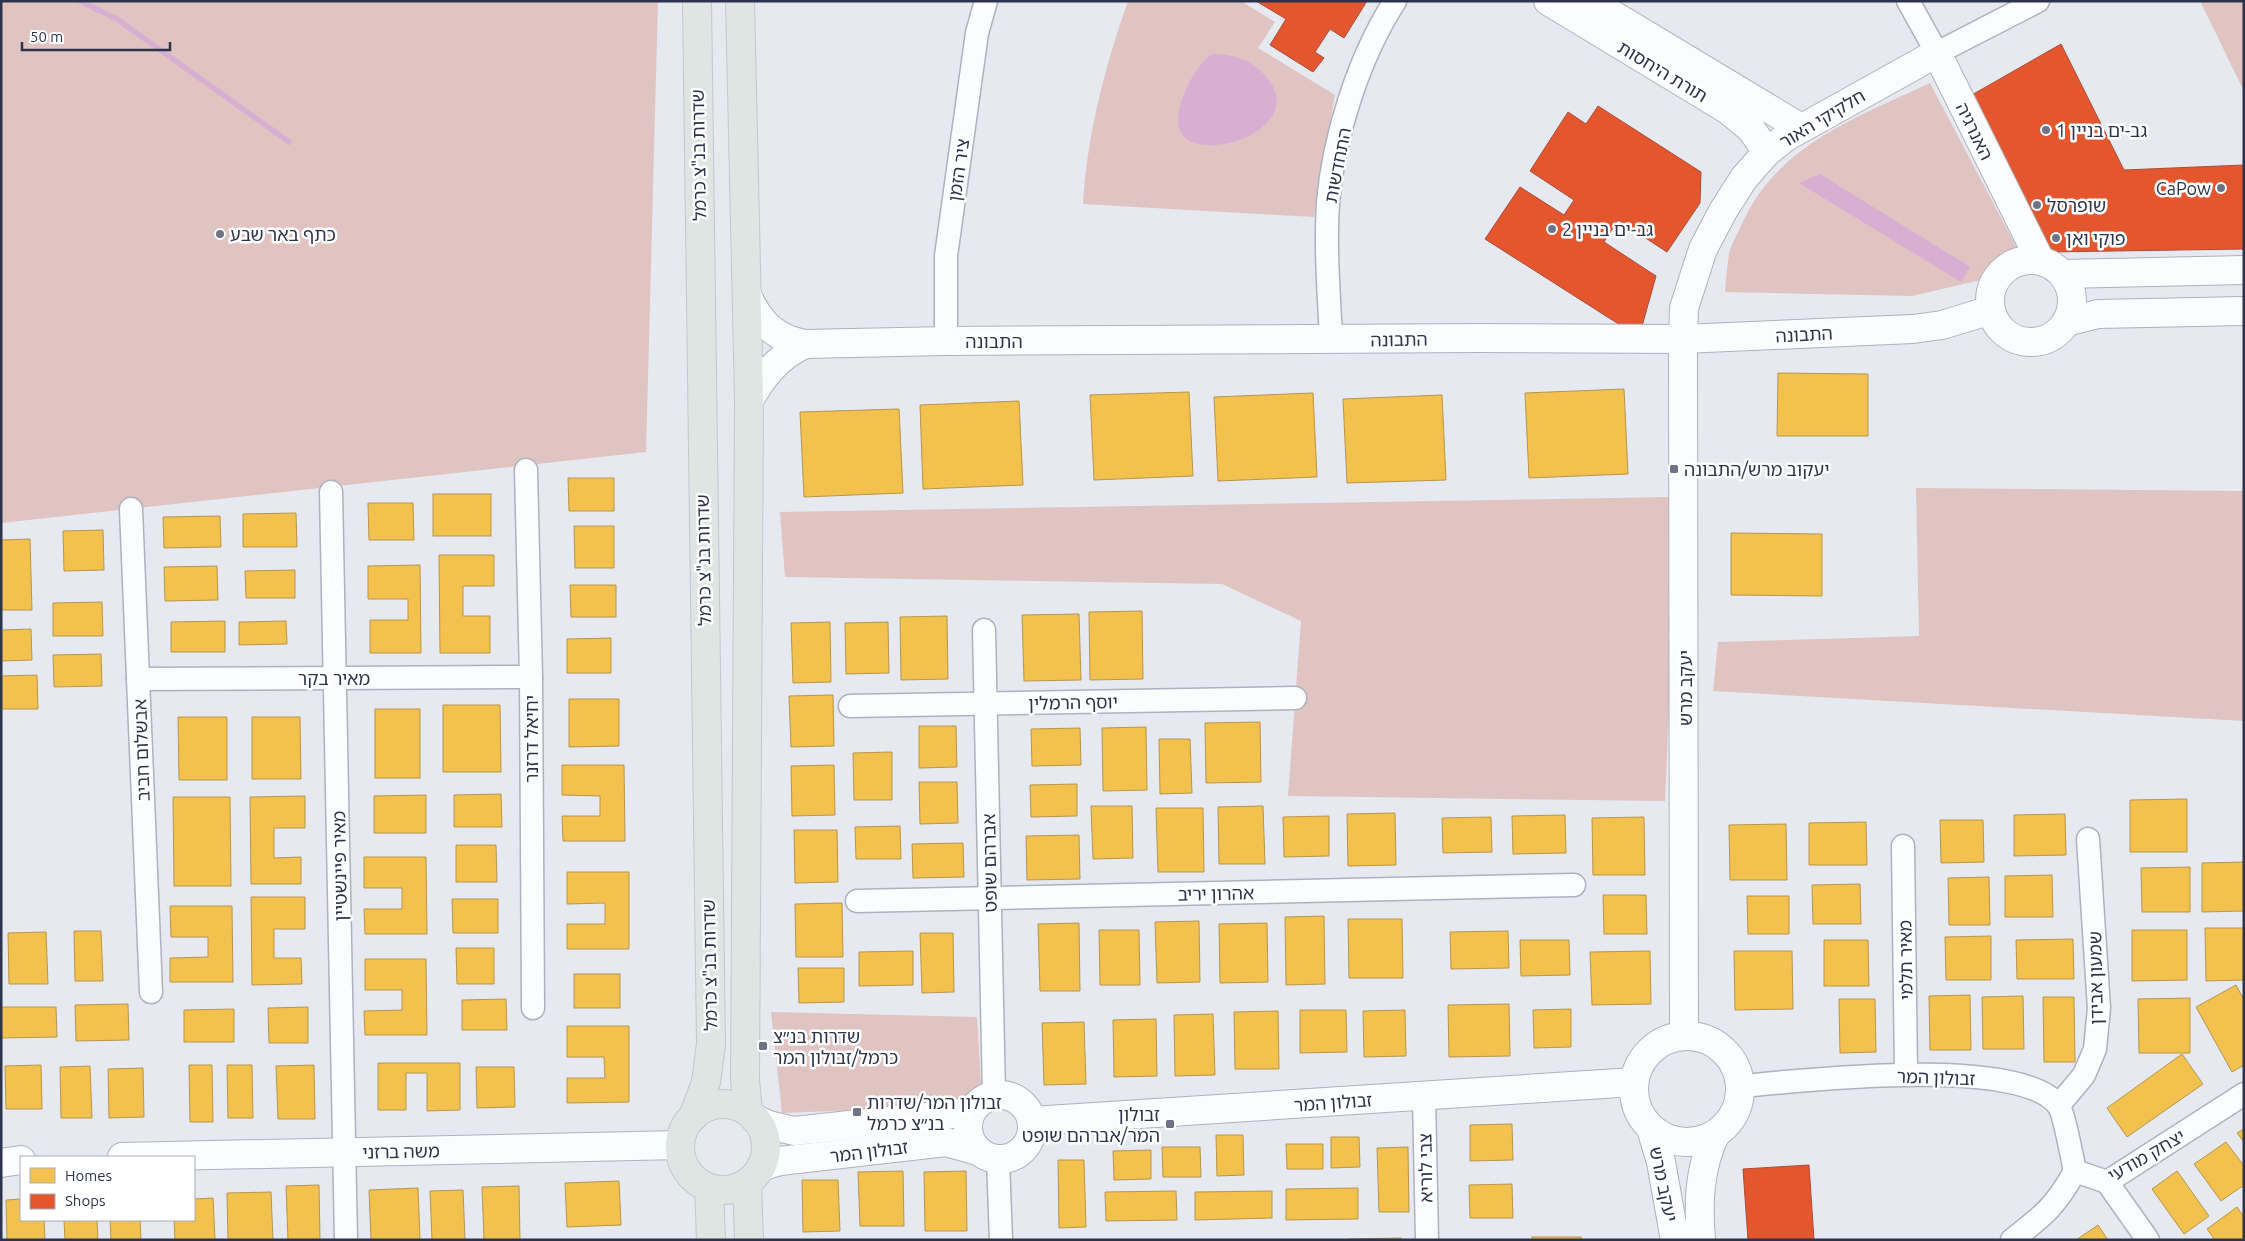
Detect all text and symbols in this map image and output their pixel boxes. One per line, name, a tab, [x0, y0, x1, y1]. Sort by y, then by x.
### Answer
scale bar	[22, 20, 170, 52]
text: 50 m	[30, 28, 63, 45]
street label: תורת היחסות	[1615, 36, 1711, 106]
street label: חלקיקי האור	[1776, 85, 1868, 151]
street label: שדרות בנ"צ כרמל	[687, 89, 709, 221]
street label: האנרגיה	[1953, 99, 1997, 163]
place label: גב-ים בניין 1	[2056, 120, 2147, 140]
marker: גב-ים בניין 1	[2040, 124, 2052, 136]
street label: התחדשות	[1320, 126, 1354, 204]
street label: ציר הזמן	[944, 137, 972, 203]
place label: CaPow	[2156, 178, 2211, 198]
marker: CaPow	[2215, 182, 2227, 194]
place label: שופרסל	[2047, 195, 2106, 215]
marker: שופרסל	[2031, 199, 2043, 211]
place label: גב-ים בניין 2	[1562, 219, 1653, 239]
marker: גב-ים בניין 2	[1546, 223, 1558, 235]
place label: כתף באר שבע	[230, 224, 336, 244]
marker: כתף באר שבע	[214, 228, 226, 240]
place label: פוקי ואן	[2066, 228, 2126, 248]
marker: פוקי ואן	[2050, 232, 2062, 244]
street label: התבונה	[1775, 323, 1833, 345]
street label: התבונה	[1370, 329, 1428, 349]
street label: התבונה	[965, 331, 1023, 351]
place label: יעקוב מרש/התבונה	[1684, 459, 1830, 479]
marker: יעקוב מרש/התבונה	[1668, 463, 1680, 475]
street label: שדרות בנ"צ כרמל	[692, 494, 714, 626]
street label: יעקב מרש	[1675, 650, 1695, 726]
street label: מאיר בקר	[298, 668, 370, 688]
street label: יוסף הרמלין	[1028, 691, 1118, 713]
street label: יחיאל דרזנר	[521, 695, 541, 783]
street label: אבשלום חביב	[129, 698, 153, 802]
street label: מאיר פיינשטיין	[328, 810, 350, 922]
street label: אברהם שופט	[978, 813, 1000, 913]
street label: אהרון יריב	[1178, 882, 1254, 904]
street label: שדרות בנ"צ כרמל	[698, 899, 720, 1031]
street label: מאיר תלמי	[1894, 920, 1916, 1000]
street label: שמעון אבידן	[2084, 931, 2106, 1025]
place label: שדרות בנ״צ כרמל/זבולון המר	[773, 1026, 898, 1067]
marker: שדרות בנ״צ כרמל/זבולון המר	[757, 1040, 769, 1052]
street label: זבולון המר	[1896, 1066, 1976, 1088]
street label: זבולון המר	[1293, 1089, 1373, 1115]
place label: זבולון המר/שדרות בנ״צ כרמל	[867, 1092, 1002, 1133]
place label: זבולון המר/אברהם שופט	[1022, 1104, 1160, 1145]
marker: זבולון המר/שדרות בנ״צ כרמל	[851, 1106, 863, 1118]
marker: זבולון המר/אברהם שופט	[1164, 1118, 1176, 1130]
street label: יצחק מודעי	[2104, 1125, 2188, 1185]
street label: צבי לוריא	[1414, 1133, 1436, 1203]
street label: זבולון המר	[829, 1136, 909, 1166]
street label: משה ברזני	[362, 1140, 440, 1162]
street label: יעקב מרש	[1646, 1145, 1682, 1223]
legend	[20, 1156, 195, 1221]
text: Homes	[65, 1167, 112, 1184]
text: Shops	[65, 1192, 106, 1209]

